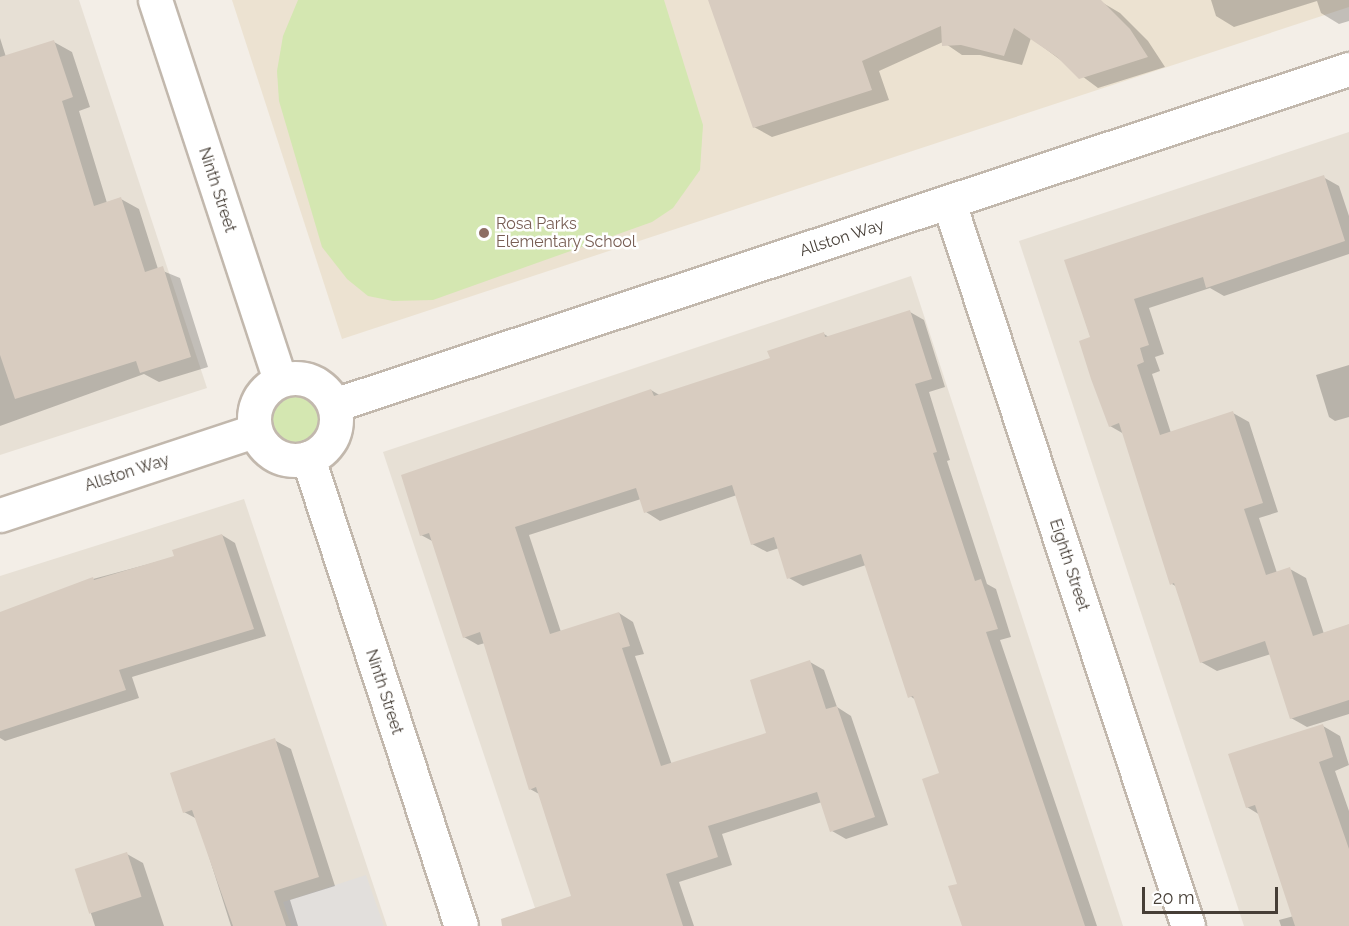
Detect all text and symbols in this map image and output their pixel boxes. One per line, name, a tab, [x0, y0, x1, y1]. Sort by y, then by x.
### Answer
street label: Ninth Street	[194, 145, 240, 235]
place label: Rosa Parks Elementary School	[496, 214, 636, 252]
street label: Allston Way	[797, 215, 887, 261]
marker: Rosa Parks Elementary School	[477, 226, 491, 240]
street label: Allston Way	[82, 450, 172, 496]
street label: Eighth Street	[1045, 517, 1093, 613]
street label: Ninth Street	[361, 647, 407, 737]
scale bar	[1145, 875, 1282, 913]
text: 20 m	[1153, 887, 1195, 908]

